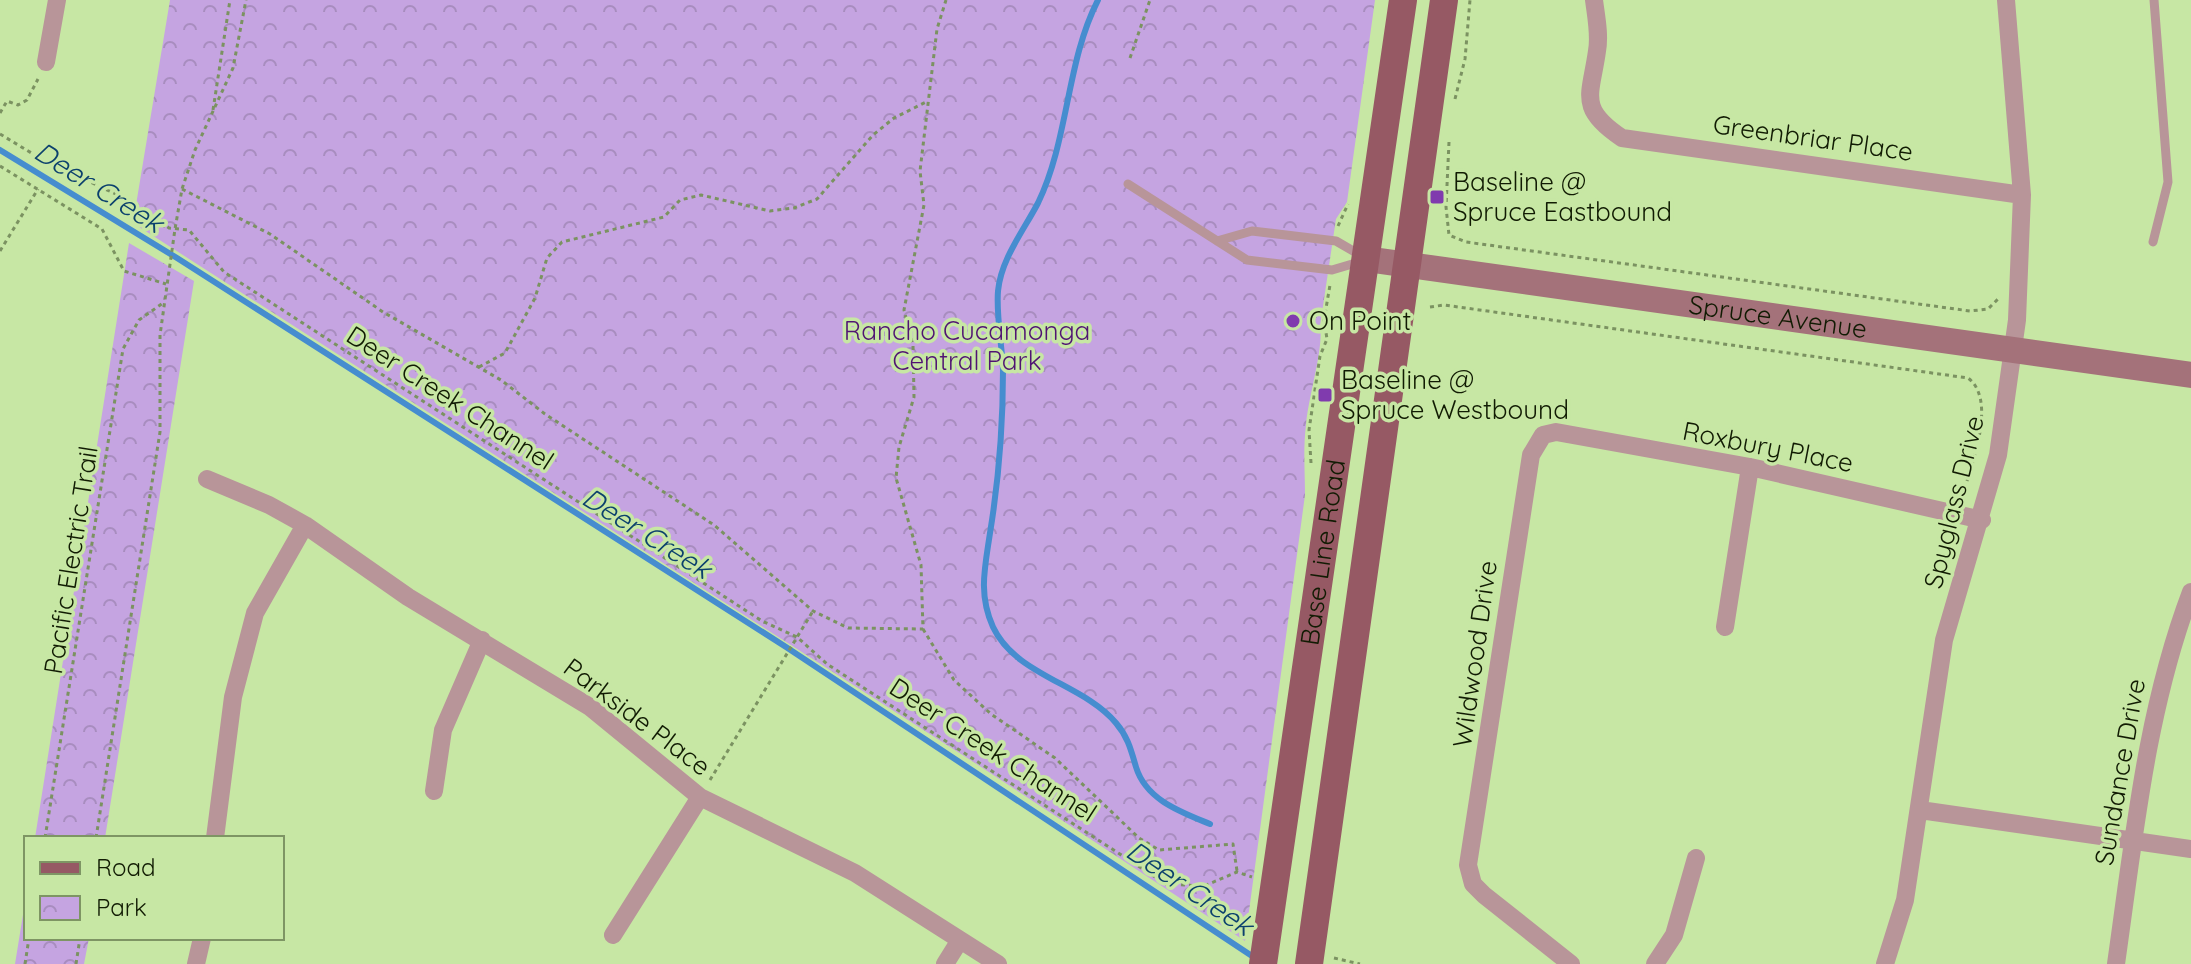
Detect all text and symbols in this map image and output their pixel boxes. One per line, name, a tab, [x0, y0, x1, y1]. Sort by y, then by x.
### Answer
street label: Greenbriar Place	[1711, 107, 1915, 168]
water label: Deer Creek	[28, 133, 173, 242]
place label: Baseline @ Spruce Eastbound	[1453, 165, 1672, 228]
marker: Baseline @ Spruce Eastbound	[1428, 188, 1446, 206]
street label: Spruce Avenue	[1687, 288, 1869, 345]
place label: On Point	[1309, 304, 1411, 337]
marker: On Point	[1284, 312, 1302, 330]
park label: Rancho Cucamonga Central Park	[844, 314, 1090, 377]
street label: Deer Creek Channel	[340, 318, 560, 477]
place label: Baseline @ Spruce Westbound	[1341, 363, 1569, 426]
marker: Baseline @ Spruce Westbound	[1316, 386, 1334, 404]
street label: Spyglass Drive	[1916, 412, 1991, 592]
street label: Roxbury Place	[1680, 414, 1856, 479]
street label: Pacific Electric Trail	[36, 444, 105, 676]
street label: Base Line Road	[1292, 457, 1352, 647]
water label: Deer Creek	[576, 479, 721, 588]
street label: Wildwood Drive	[1445, 558, 1504, 750]
street label: Parkside Place	[557, 651, 717, 783]
street label: Deer Creek Channel	[883, 670, 1103, 829]
street label: Sundance Drive	[2087, 676, 2152, 868]
water label: Deer Creek	[1120, 832, 1263, 944]
legend	[24, 836, 284, 940]
text: Road	[96, 852, 156, 882]
text: Park	[96, 892, 147, 922]

